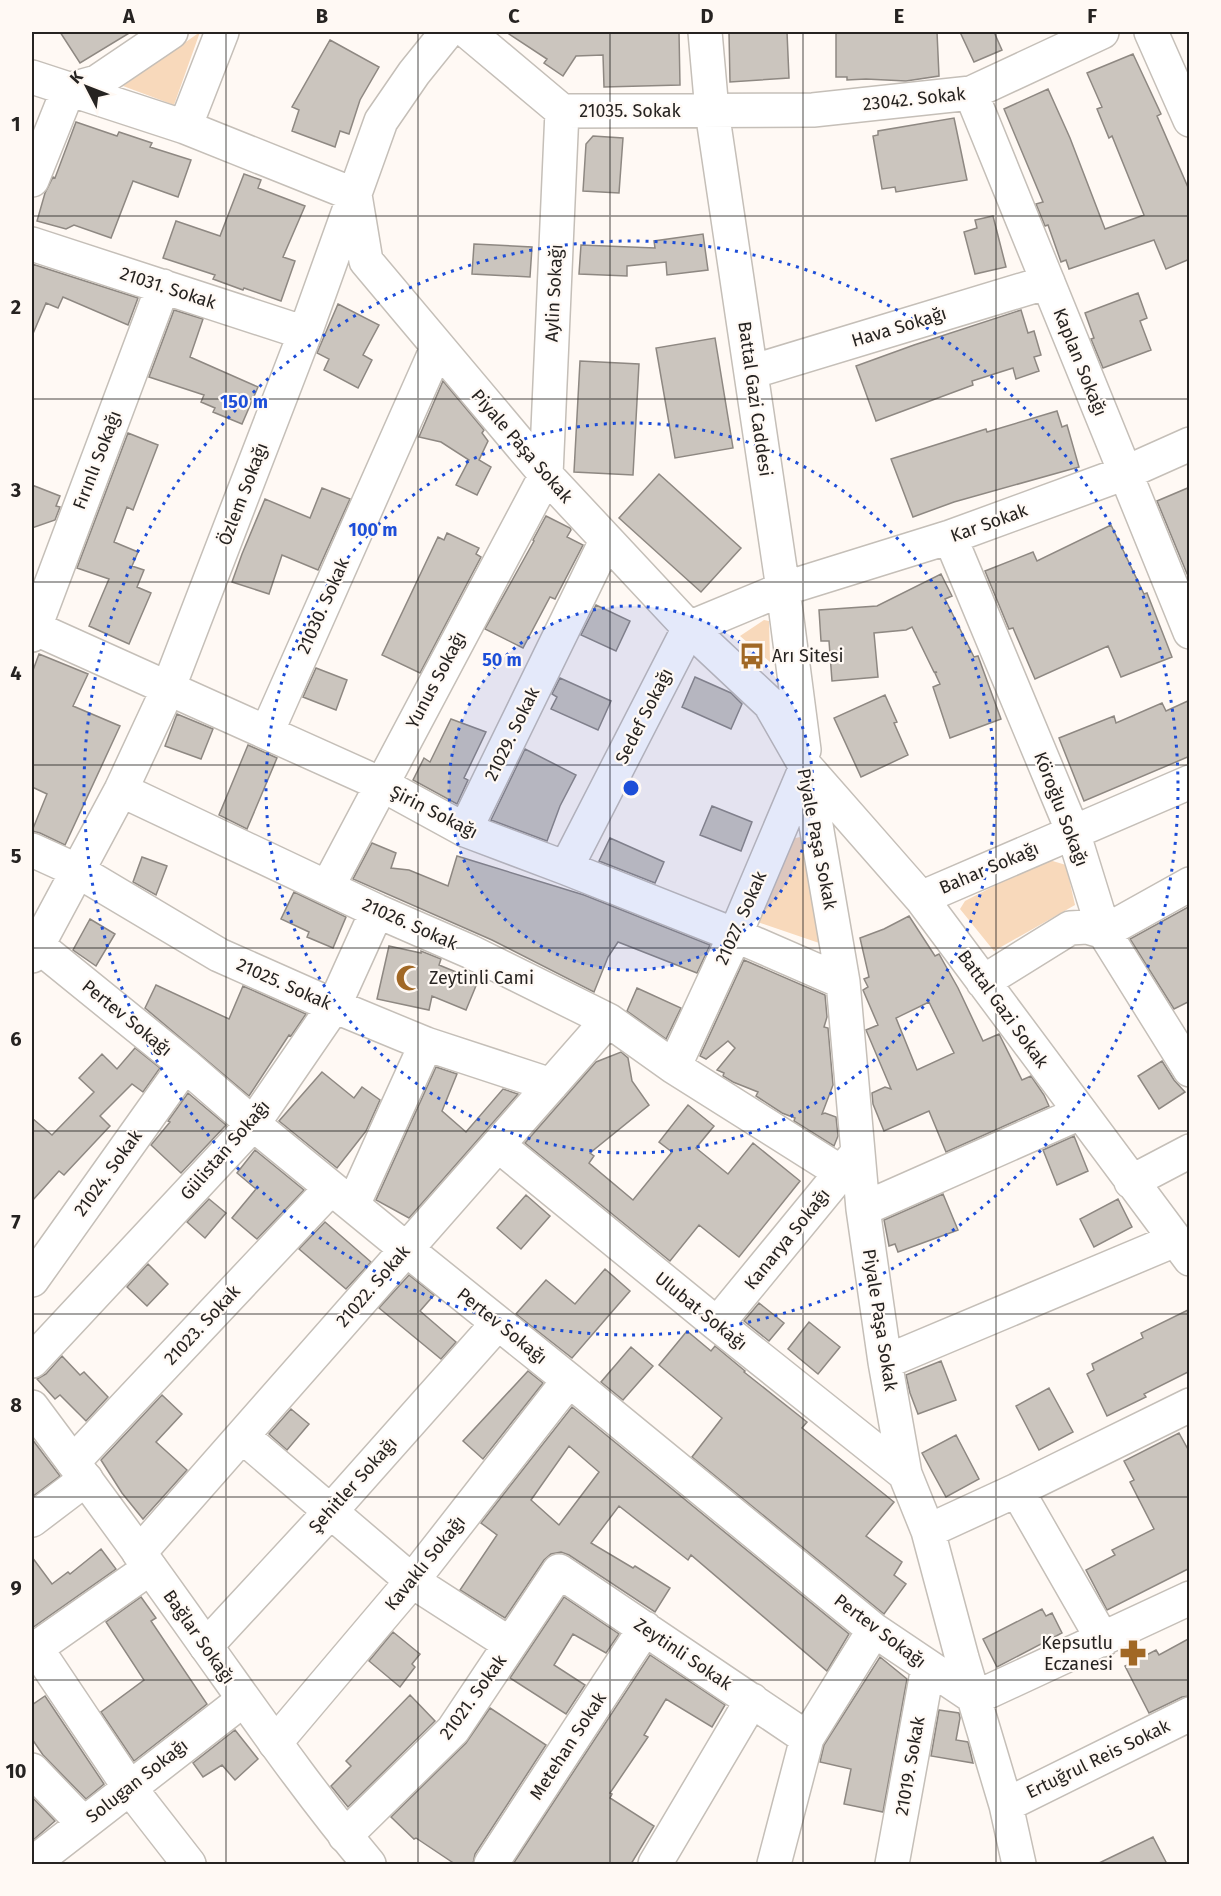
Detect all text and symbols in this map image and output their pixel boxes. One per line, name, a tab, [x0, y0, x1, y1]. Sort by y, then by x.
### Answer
text: A	[122, 4, 136, 28]
text: B	[316, 4, 328, 28]
text: C	[508, 4, 520, 28]
text: D	[700, 4, 714, 28]
text: E	[894, 4, 904, 28]
text: F	[1087, 4, 1097, 28]
north arrow	[57, 57, 117, 117]
text: K	[66, 67, 87, 87]
street label: 23042. Sokak	[861, 83, 967, 115]
street label: 21035. Sokak	[579, 100, 682, 122]
text: 1	[11, 112, 21, 136]
street label: Aylin Sokağı	[540, 243, 568, 343]
street label: 21031. Sokak	[117, 262, 220, 314]
text: 2	[11, 295, 21, 319]
street label: Hava Sokağı	[849, 302, 949, 352]
street label: Kaplan Sokağı	[1048, 305, 1112, 419]
street label: Battal Gazi Caddesi	[733, 320, 777, 478]
street label: Piyale Paşa Sokak	[467, 385, 578, 508]
text: 150 m	[220, 391, 268, 413]
street label: Fırınlı Sokağı	[68, 407, 126, 513]
street label: Özlem Sokağı	[213, 439, 273, 549]
text: 3	[10, 478, 21, 502]
street label: Kar Sokak	[948, 499, 1031, 547]
text: 100 m	[349, 519, 397, 541]
street label: 21030. Sokak	[292, 554, 354, 657]
street label: Yunus Sokağı	[401, 628, 471, 732]
bus stop icon: Arı Sitesi	[737, 641, 767, 671]
place label: Arı Sitesi	[772, 645, 844, 667]
text: 50 m	[482, 649, 522, 671]
text: 4	[10, 661, 22, 685]
street label: Sedef Sokağı	[611, 665, 677, 767]
street label: 21029. Sokak	[480, 683, 545, 784]
street label: Köroğlu Sokağı	[1029, 749, 1093, 869]
street label: Piyale Paşa Sokak	[792, 766, 842, 912]
centre of rings	[621, 778, 641, 798]
street label: Şirin Sokağı	[386, 781, 482, 843]
street label: Bahar Sokağı	[936, 837, 1042, 899]
text: 5	[11, 844, 22, 868]
street label: 21027. Sokak	[711, 867, 772, 968]
street label: 21026. Sokak	[359, 893, 462, 955]
street label: Battal Gazi Sokak	[953, 946, 1054, 1073]
street label: 21025. Sokak	[233, 953, 335, 1015]
mosque icon: Zeytinli Cami	[394, 963, 424, 993]
place label: Zeytinli Cami	[429, 967, 534, 989]
street label: Pertev Sokağı	[77, 975, 177, 1061]
text: 6	[10, 1027, 22, 1051]
street label: Gülistan Sokağı	[176, 1095, 274, 1205]
street label: 21024. Sokak	[69, 1125, 147, 1221]
street label: Kanarya Sokağı	[739, 1184, 835, 1294]
text: 7	[11, 1210, 21, 1234]
street label: 21022. Sokak	[331, 1240, 415, 1331]
street label: Piyale Paşa Sokak	[858, 1247, 902, 1393]
street label: Ulubat Sokağı	[650, 1267, 752, 1355]
street label: 21023. Sokak	[159, 1280, 245, 1370]
street label: Pertev Sokağı	[452, 1283, 552, 1369]
text: 8	[10, 1393, 22, 1417]
street label: Şehitler Sokağı	[304, 1432, 402, 1538]
street label: Kavaklı Sokağı	[380, 1511, 470, 1615]
text: 9	[10, 1576, 22, 1600]
street label: Bağlar Sokağı	[158, 1586, 240, 1688]
street label: Pertev Sokağı	[830, 1589, 930, 1673]
street label: Zeytinli Sokak	[630, 1613, 737, 1695]
place label: Kepsutlu Eczanesi	[1041, 1632, 1113, 1675]
pharmacy icon: Kepsutlu Eczanesi	[1118, 1638, 1148, 1668]
street label: 21021. Sokak	[435, 1650, 512, 1744]
street label: Metehan Sokak	[525, 1687, 611, 1804]
street label: 21019. Sokak	[890, 1714, 930, 1817]
street label: Ertuğrul Reis Sokak	[1023, 1714, 1174, 1803]
street label: Solugan Sokağı	[82, 1734, 192, 1828]
text: 10	[6, 1759, 26, 1783]

